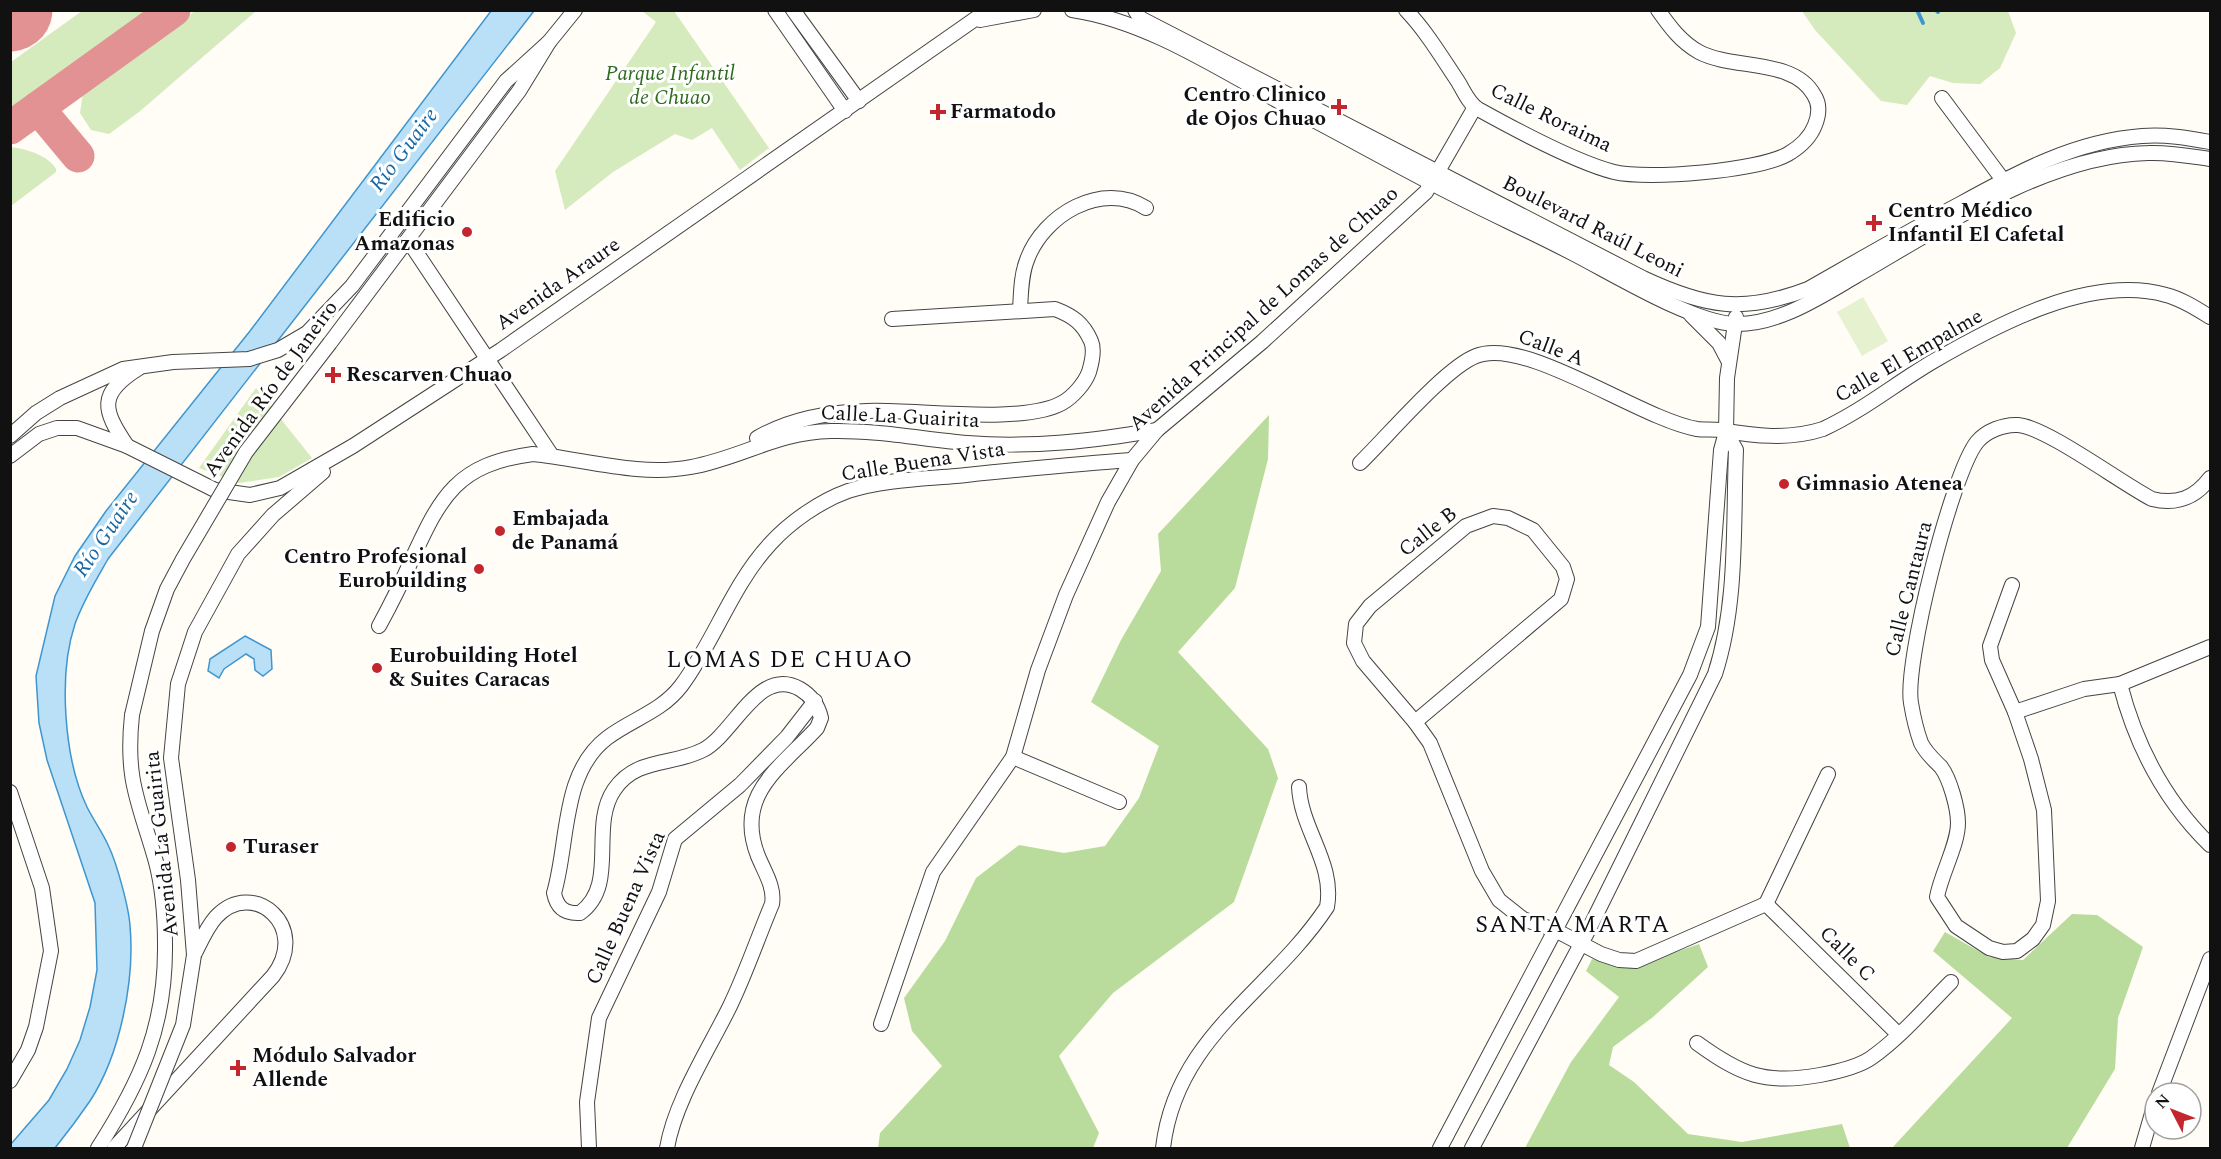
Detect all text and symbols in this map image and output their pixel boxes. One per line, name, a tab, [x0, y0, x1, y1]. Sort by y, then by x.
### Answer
park label: Parque Infantil de Chuao	[605, 58, 736, 114]
street label: Calle Roraima	[1485, 75, 1618, 162]
place label: Centro Clinico de Ojos Chuao	[1184, 79, 1326, 135]
place label: Farmatodo	[950, 96, 1056, 128]
marker: Centro Clinico de Ojos Chuao	[1330, 98, 1348, 116]
water label: Río Guaire	[361, 101, 447, 199]
marker: Farmatodo	[931, 105, 945, 119]
street label: Boulevard Raúl Leoni	[1497, 167, 1689, 287]
street label: Avenida Principal de Lomas de Chuao	[1122, 179, 1406, 439]
place label: Centro Médico Infantil El Cafetal	[1888, 195, 2064, 251]
place label: Edificio Amazonas	[354, 204, 455, 260]
marker: Centro Médico Infantil El Cafetal	[1865, 214, 1883, 232]
marker: Edificio Amazonas	[460, 225, 474, 239]
street label: Avenida Araure	[489, 229, 627, 339]
street label: Avenida Río de Janeiro	[196, 294, 346, 484]
street label: Calle El Empalme	[1829, 300, 1989, 412]
street label: Calle A	[1513, 321, 1589, 375]
place label: Rescarven Chuao	[346, 359, 512, 391]
marker: Rescarven Chuao	[324, 366, 342, 384]
street label: Calle La Guairita	[820, 397, 981, 437]
street label: Calle Buena Vista	[839, 433, 1008, 491]
place label: Gimnasio Atenea	[1796, 468, 1963, 500]
marker: Gimnasio Atenea	[1777, 477, 1791, 491]
water label: Río Guaire	[65, 484, 147, 584]
street label: Calle B	[1392, 499, 1464, 565]
place label: Embajada de Panamá	[512, 503, 618, 559]
street label: Calle Cantaura	[1877, 517, 1942, 660]
marker: Embajada de Panamá	[493, 524, 507, 538]
place label: Centro Profesional Eurobuilding	[284, 541, 467, 597]
marker: Centro Profesional Eurobuilding	[472, 562, 486, 576]
place label: Eurobuilding Hotel & Suites Caracas	[389, 640, 578, 696]
district label: LOMAS DE CHUAO	[666, 642, 914, 678]
marker: Eurobuilding Hotel & Suites Caracas	[370, 661, 384, 675]
street label: Avenida La Guairita	[136, 748, 188, 939]
street label: Calle Buena Vista	[578, 825, 675, 990]
place label: Turaser	[243, 831, 318, 863]
marker: Turaser	[224, 840, 238, 854]
district label: SANTA MARTA	[1475, 907, 1671, 943]
street label: Calle C	[1811, 918, 1883, 990]
place label: Módulo Salvador Allende	[252, 1040, 416, 1096]
marker: Módulo Salvador Allende	[229, 1059, 247, 1077]
north arrow	[2143, 1081, 2203, 1141]
text: N	[2149, 1089, 2176, 1115]

